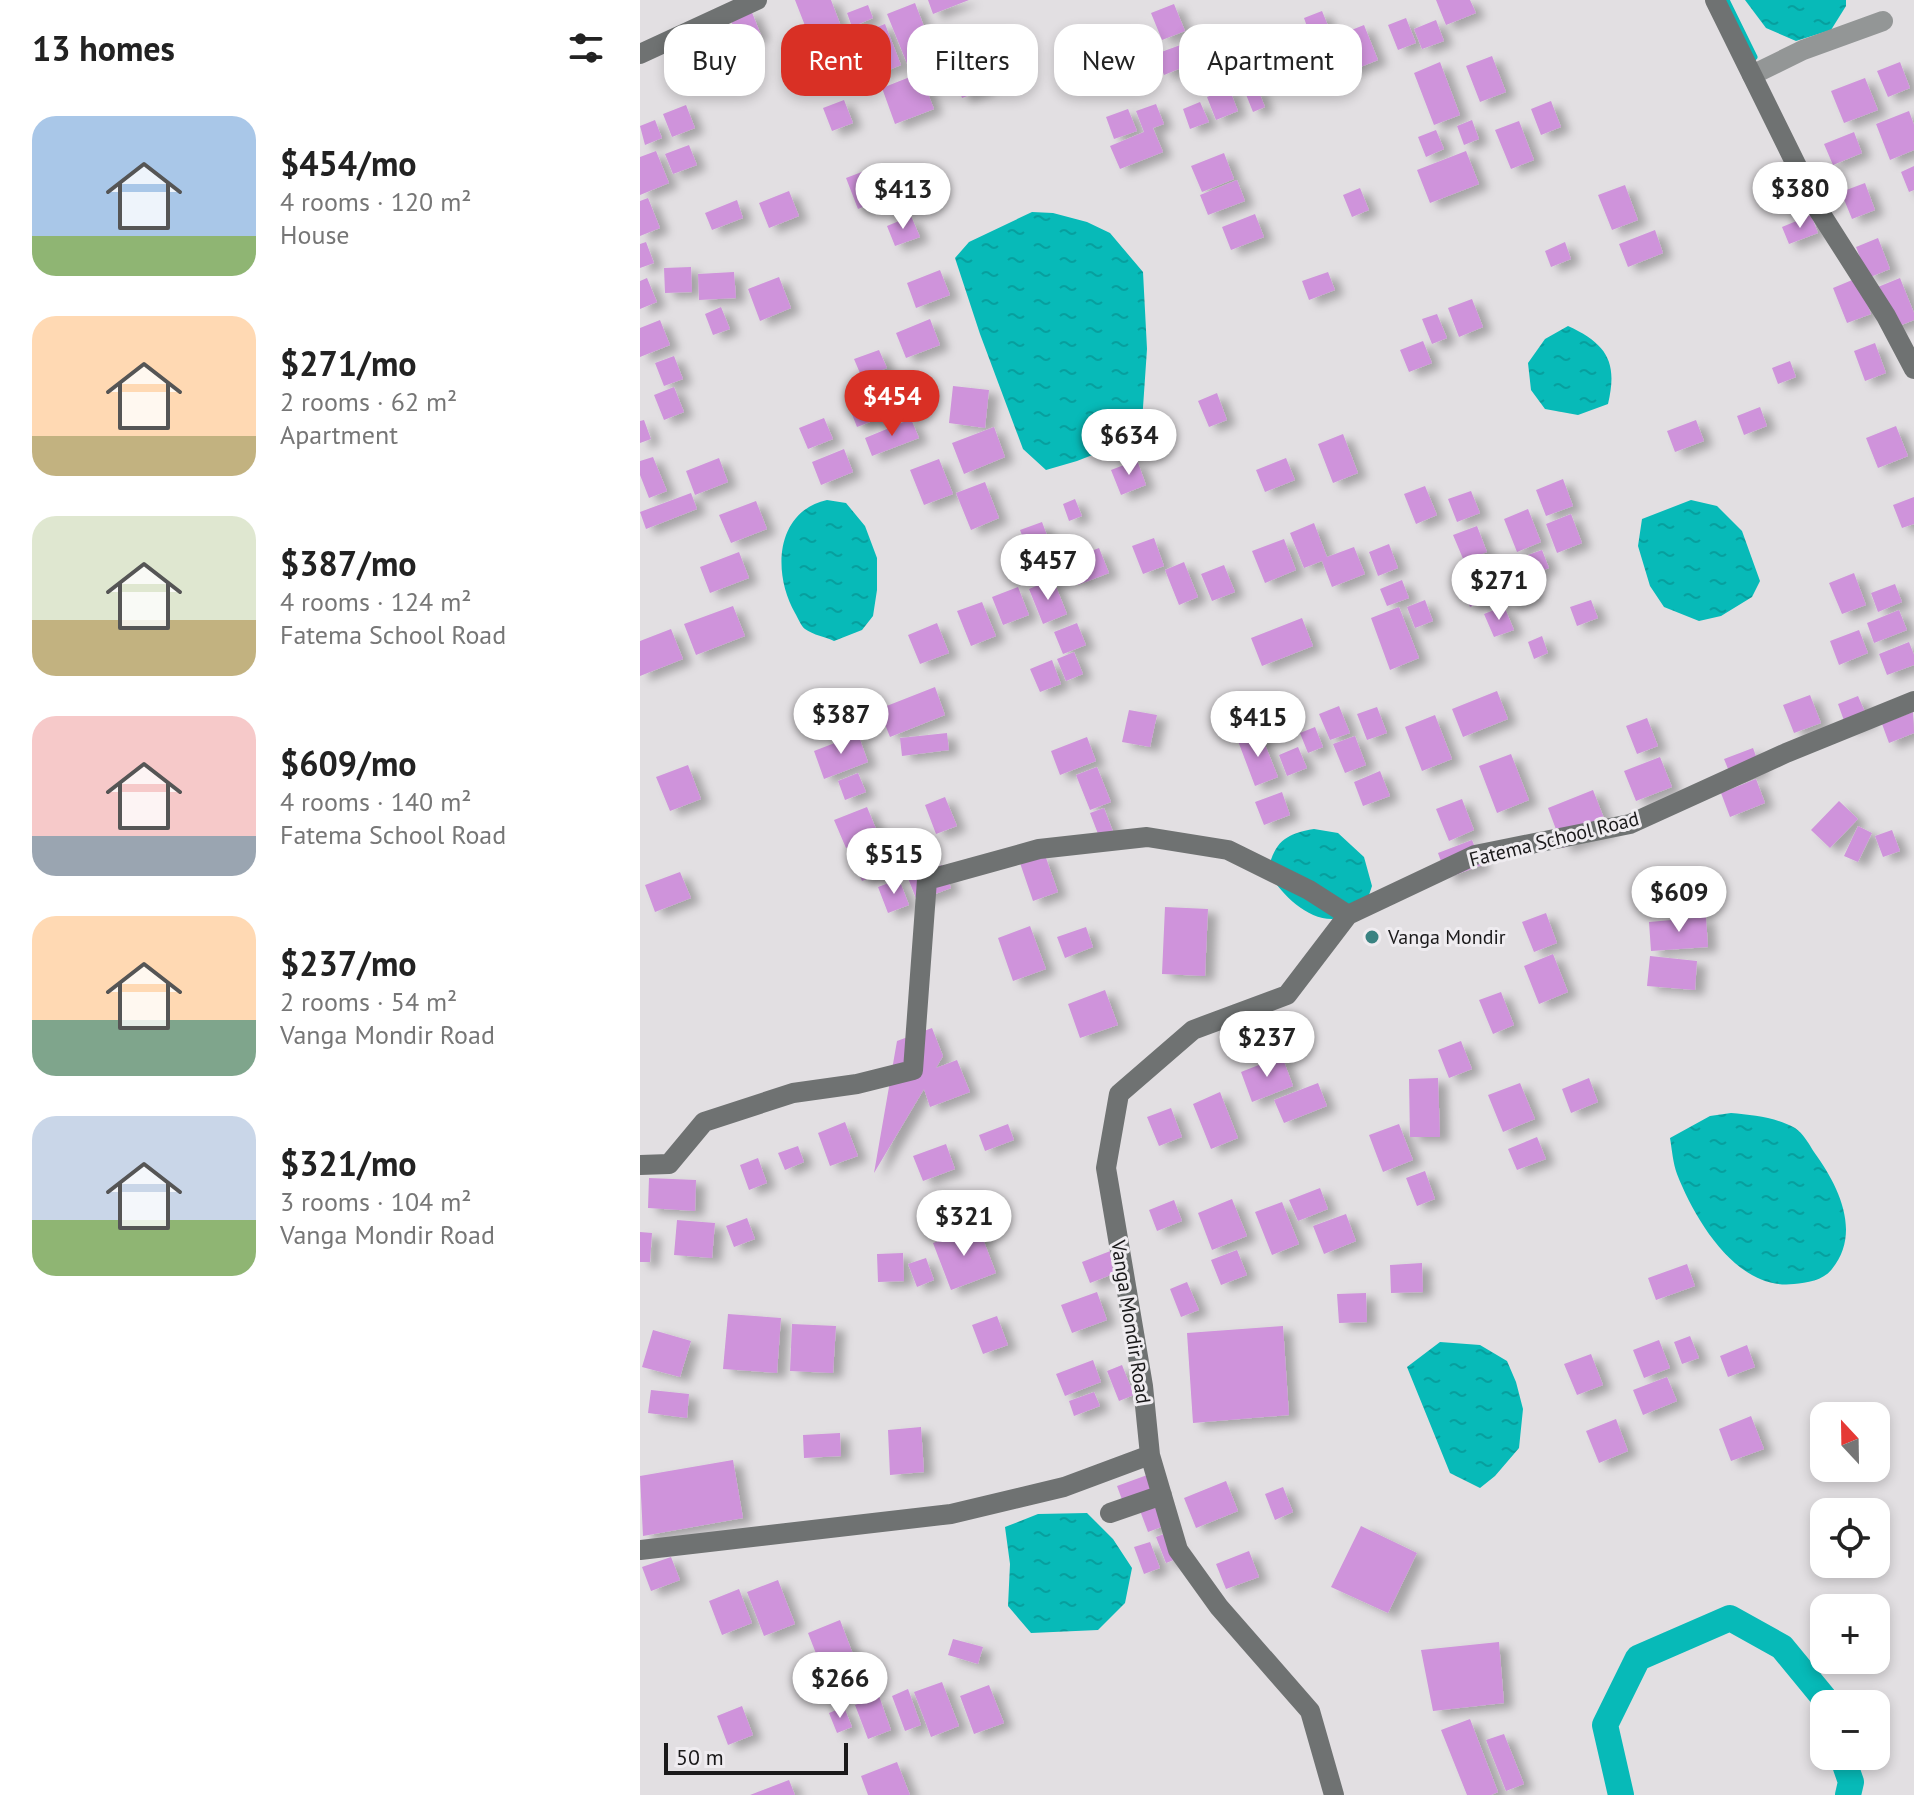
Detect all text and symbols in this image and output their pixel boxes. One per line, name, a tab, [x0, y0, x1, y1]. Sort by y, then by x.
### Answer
chip: Buy	[664, 24, 765, 96]
chip: Rent	[781, 24, 891, 96]
chip: Filters	[907, 24, 1038, 96]
chip: New	[1054, 24, 1163, 96]
chip: Apartment	[1179, 24, 1362, 96]
text: 13 homes	[32, 26, 175, 70]
icon: filters	[564, 26, 608, 70]
text: $454/mo	[280, 141, 417, 185]
icon: home	[96, 148, 192, 244]
pin: $380	[1753, 162, 1847, 230]
pin: $413	[856, 163, 950, 231]
text: $380	[1771, 171, 1829, 204]
text: $413	[874, 172, 932, 205]
text: 4 rooms · 120 m²	[280, 185, 472, 218]
text: House	[280, 218, 350, 251]
text: $271/mo	[280, 341, 417, 385]
icon: home	[96, 348, 192, 444]
pin: $454	[845, 370, 939, 438]
text: $454	[863, 379, 921, 412]
text: 2 rooms · 62 m²	[280, 385, 457, 418]
pin: $634	[1082, 409, 1176, 477]
text: Apartment	[280, 418, 398, 451]
text: $634	[1100, 418, 1158, 451]
pin: $457	[1001, 534, 1095, 602]
text: $387/mo	[280, 541, 417, 585]
text: $457	[1019, 543, 1077, 576]
icon: home	[96, 548, 192, 644]
pin: $271	[1452, 554, 1546, 622]
text: $271	[1470, 563, 1528, 596]
text: 4 rooms · 124 m²	[280, 585, 472, 618]
text: Fatema School Road	[280, 618, 506, 651]
pin: $387	[794, 688, 888, 756]
pin: $415	[1211, 691, 1305, 759]
text: $387	[812, 697, 870, 730]
text: $415	[1229, 700, 1287, 733]
text: $609/mo	[280, 741, 417, 785]
icon: home	[96, 748, 192, 844]
text: 4 rooms · 140 m²	[280, 785, 472, 818]
street label: Fatema School Road	[1466, 805, 1642, 873]
text: Fatema School Road	[280, 818, 506, 851]
pin: $515	[847, 828, 941, 896]
text: $515	[865, 837, 923, 870]
pin: $609	[1632, 866, 1726, 934]
text: $609	[1650, 875, 1708, 908]
place label: Vanga Mondir	[1387, 924, 1506, 950]
marker: Vanga Mondir	[1363, 928, 1381, 946]
text: $237/mo	[280, 941, 417, 985]
icon: home	[96, 948, 192, 1044]
text: 2 rooms · 54 m²	[280, 985, 457, 1018]
pin: $237	[1220, 1011, 1314, 1079]
text: Vanga Mondir Road	[280, 1018, 495, 1051]
text: $237	[1238, 1020, 1296, 1053]
text: $321/mo	[280, 1141, 417, 1185]
icon: home	[96, 1148, 192, 1244]
text: 3 rooms · 104 m²	[280, 1185, 472, 1218]
pin: $321	[917, 1190, 1011, 1258]
text: $321	[935, 1199, 993, 1232]
text: Vanga Mondir Road	[280, 1218, 495, 1251]
street label: Vanga Mondir Road	[1105, 1237, 1157, 1406]
north arrow	[1810, 1402, 1890, 1482]
map controls	[1810, 1402, 1890, 1770]
button: locate	[1810, 1498, 1890, 1578]
button: +	[1810, 1594, 1890, 1674]
pin: $266	[793, 1652, 887, 1720]
text: $266	[811, 1661, 869, 1694]
button: −	[1810, 1690, 1890, 1770]
scale bar	[664, 1739, 848, 1775]
text: 50 m	[676, 1743, 724, 1771]

